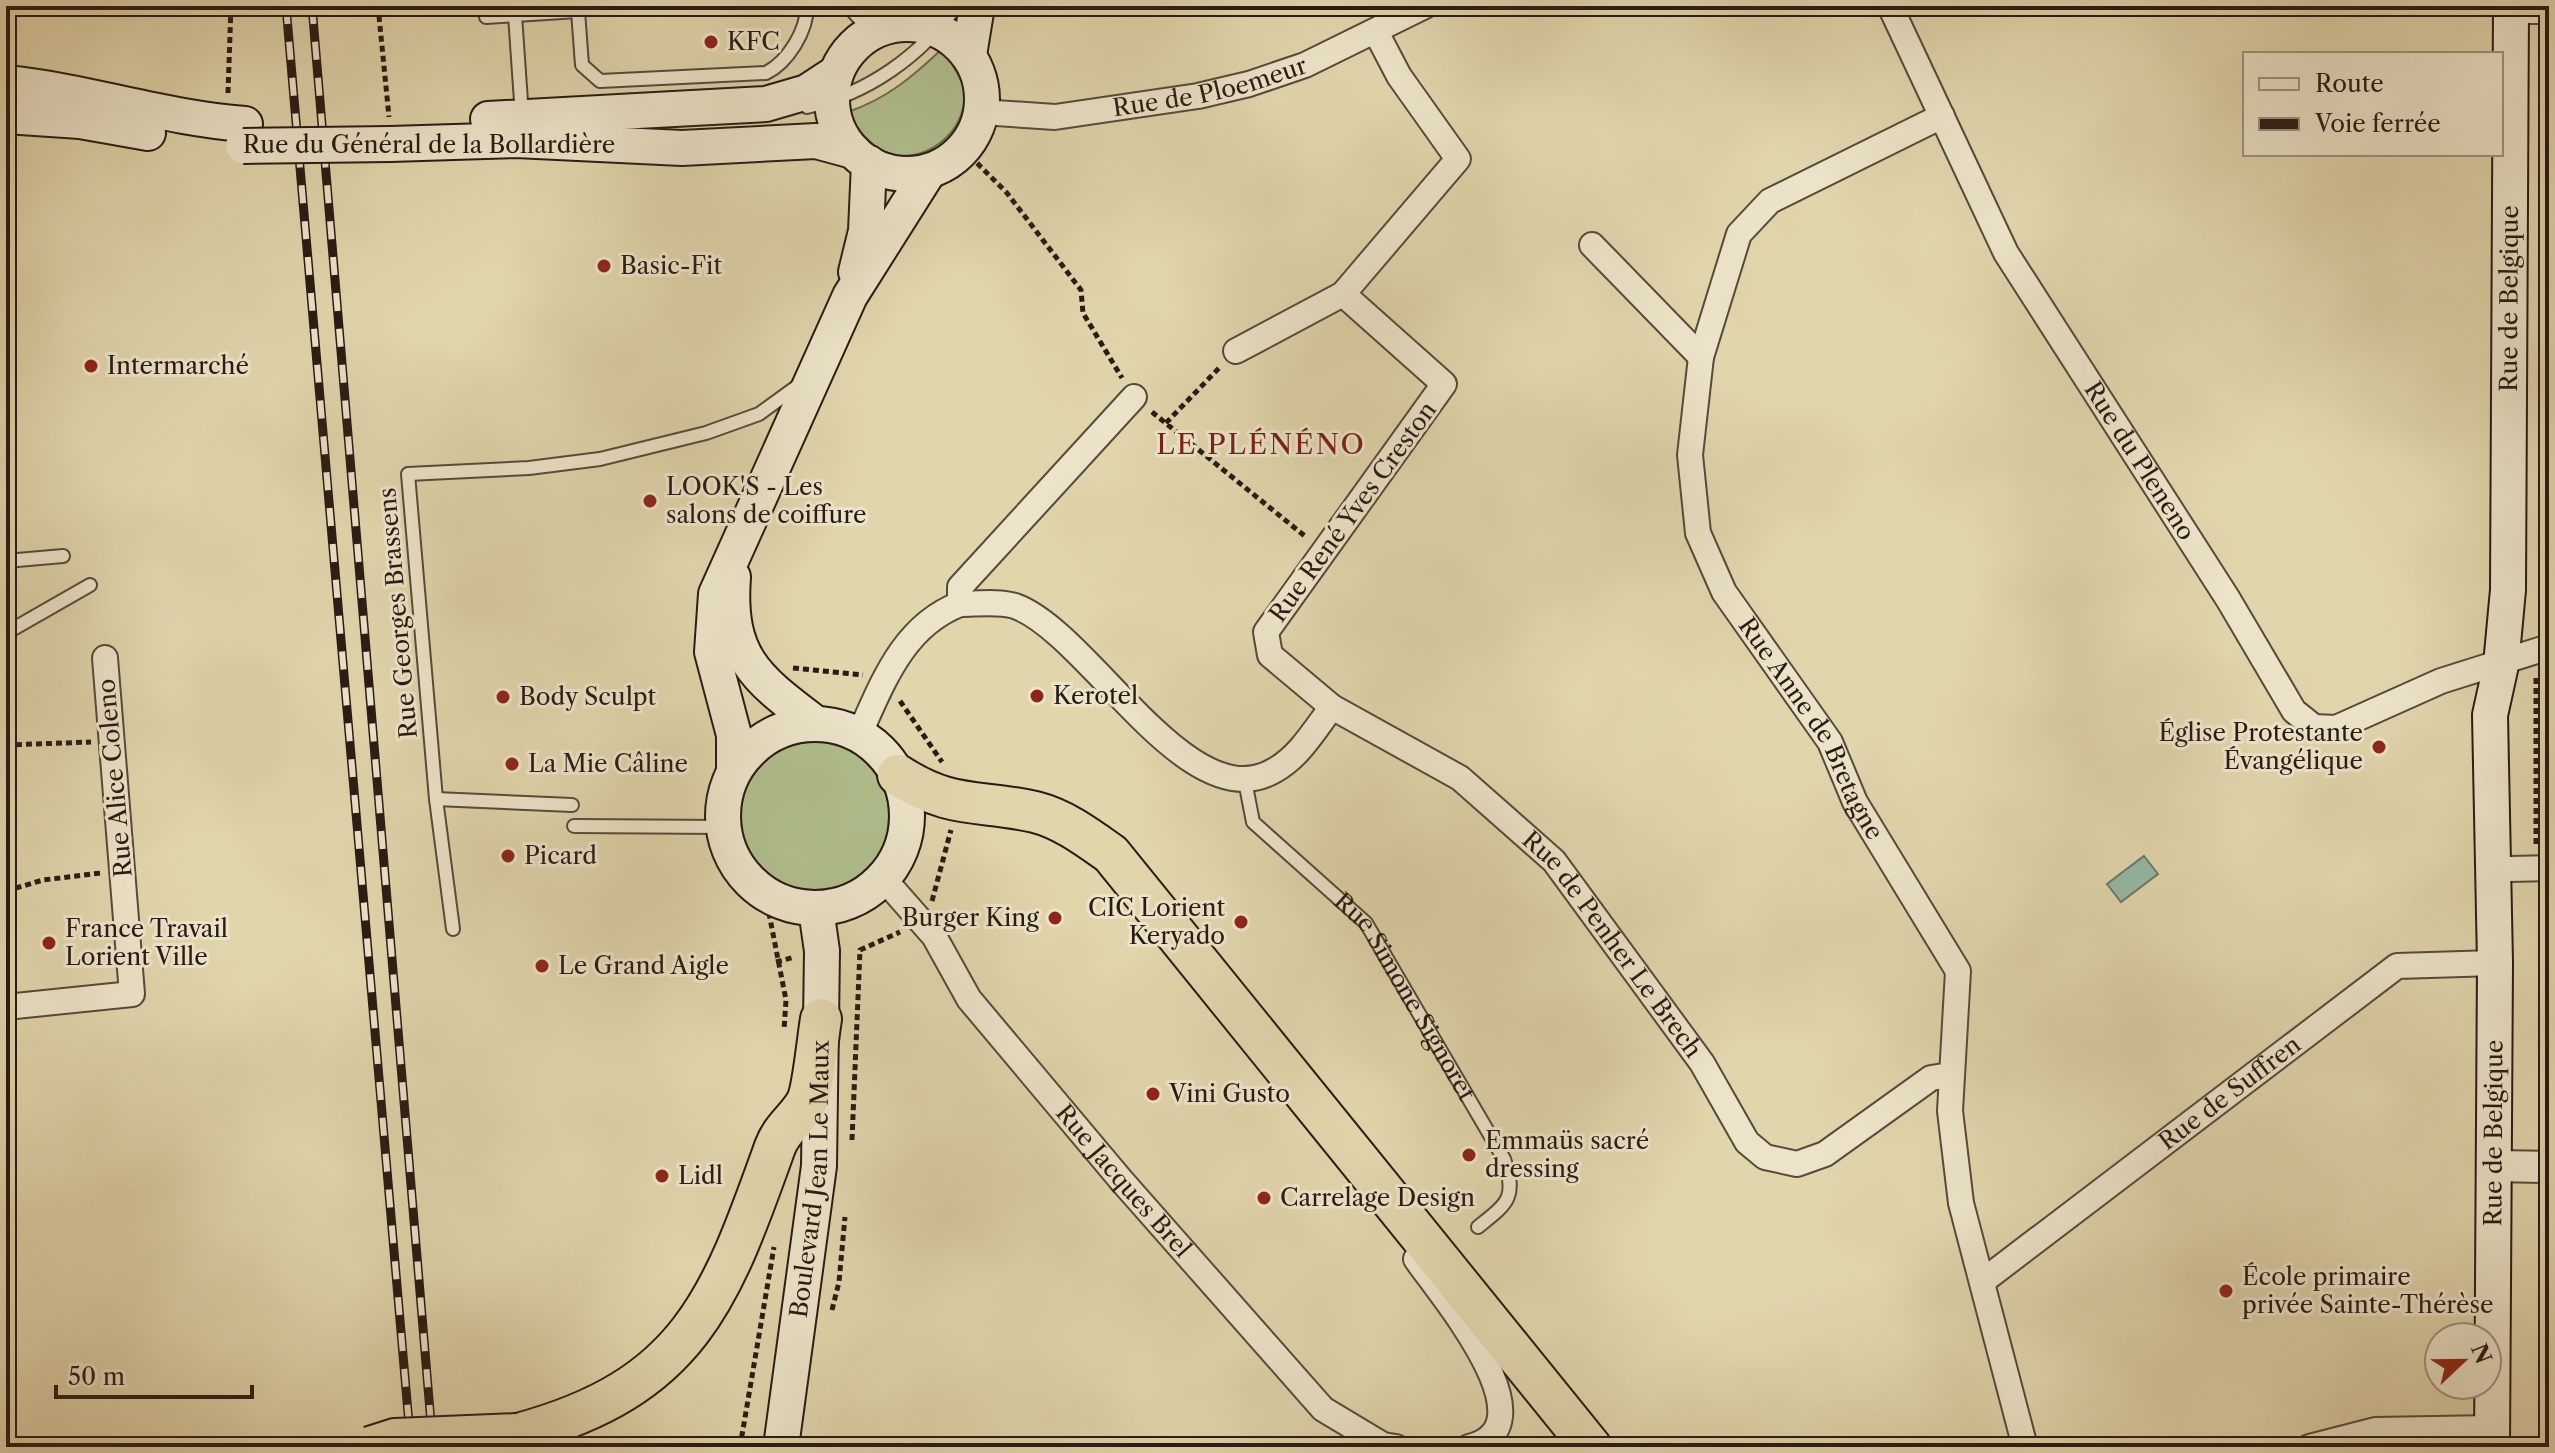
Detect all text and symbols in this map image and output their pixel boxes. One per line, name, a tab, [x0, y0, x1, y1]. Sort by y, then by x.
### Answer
place label: KFC	[727, 27, 780, 56]
marker: KFC	[702, 33, 720, 51]
street label: Rue de Ploemeur	[1111, 50, 1311, 122]
legend	[2243, 52, 2503, 156]
text: Route	[2315, 69, 2384, 98]
text: Voie ferrée	[2314, 109, 2441, 138]
street label: Rue du Général de la Bollardière	[243, 130, 615, 159]
street label: Rue de Belgique	[2494, 205, 2524, 392]
place label: Basic-Fit	[620, 251, 722, 280]
marker: Basic-Fit	[595, 257, 613, 275]
place label: Intermarché	[107, 351, 249, 380]
marker: Intermarché	[82, 357, 100, 375]
street label: Rue du Pleneno	[2078, 376, 2201, 545]
street label: Rue René Yves Creston	[1263, 396, 1442, 628]
district label: LE PLÉNÉNO	[1156, 427, 1366, 461]
place label: LOOK'S - Les salons de coiffure	[666, 472, 866, 529]
street label: Rue Georges Brassens	[372, 486, 423, 740]
marker: LOOK'S - Les salons de coiffure	[641, 492, 659, 510]
street label: Rue Anne de Bretagne	[1733, 612, 1890, 845]
street label: Rue Alice Coleno	[91, 677, 138, 879]
place label: Kerotel	[1053, 681, 1138, 710]
place label: Body Sculpt	[519, 682, 657, 711]
marker: Kerotel	[1028, 687, 1046, 705]
marker: Body Sculpt	[494, 688, 512, 706]
place label: Église Protestante Évangélique	[2159, 718, 2363, 775]
marker: Église Protestante Évangélique	[2370, 738, 2388, 756]
place label: La Mie Câline	[528, 749, 688, 778]
marker: La Mie Câline	[503, 755, 521, 773]
street label: Rue de Penher Le Brech	[1517, 825, 1708, 1063]
place label: Picard	[524, 841, 597, 870]
marker: Picard	[499, 847, 517, 865]
street label: Rue Simone Signoret	[1328, 886, 1482, 1106]
place label: CIC Lorient Keryado	[1088, 893, 1226, 950]
place label: Burger King	[902, 903, 1039, 932]
marker: Burger King	[1046, 909, 1064, 927]
marker: CIC Lorient Keryado	[1232, 913, 1250, 931]
place label: France Travail Lorient Ville	[65, 914, 228, 971]
marker: France Travail Lorient Ville	[40, 934, 58, 952]
place label: Le Grand Aigle	[558, 951, 729, 980]
marker: Le Grand Aigle	[533, 957, 551, 975]
street label: Rue de Suffren	[2153, 1030, 2306, 1156]
street label: Boulevard Jean Le Maux	[784, 1040, 835, 1320]
street label: Rue de Belgique	[2478, 1040, 2509, 1226]
place label: Vini Gusto	[1168, 1079, 1290, 1108]
marker: Vini Gusto	[1144, 1085, 1162, 1103]
street label: Rue Jacques Brel	[1050, 1098, 1197, 1263]
place label: Emmaüs sacré dressing	[1485, 1126, 1649, 1183]
marker: Emmaüs sacré dressing	[1460, 1146, 1478, 1164]
place label: Lidl	[678, 1161, 723, 1190]
marker: Lidl	[653, 1167, 671, 1185]
place label: Carrelage Design	[1280, 1183, 1475, 1212]
marker: Carrelage Design	[1255, 1189, 1273, 1207]
place label: École primaire privée Sainte-Thérèse	[2242, 1262, 2493, 1319]
marker: École primaire privée Sainte-Thérèse	[2217, 1282, 2235, 1300]
north arrow	[2423, 1321, 2503, 1401]
text: N	[2465, 1340, 2497, 1368]
scale bar	[56, 1349, 252, 1399]
text: 50 m	[68, 1362, 125, 1391]

